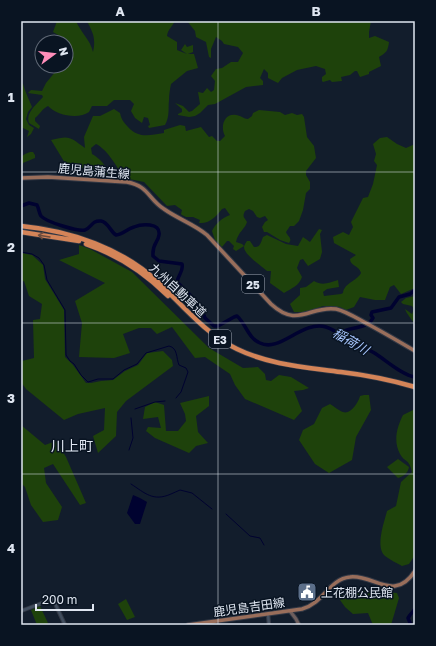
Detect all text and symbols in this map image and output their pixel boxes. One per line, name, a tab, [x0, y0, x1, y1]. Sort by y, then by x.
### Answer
text: A	[115, 3, 125, 19]
text: B	[311, 3, 321, 19]
north arrow	[34, 34, 74, 74]
text: N	[57, 46, 72, 57]
text: 1	[8, 89, 15, 105]
street label: 鹿児島蒲生線	[57, 160, 131, 182]
one-way arrow	[37, 231, 50, 239]
text: 2	[7, 239, 15, 255]
street label: 九州自動車道	[147, 260, 209, 320]
road number: 25	[242, 275, 264, 293]
water label: 稲荷川	[330, 324, 374, 359]
road number: E3	[209, 330, 231, 348]
text: 3	[7, 390, 15, 406]
district label: 川上町	[51, 437, 93, 454]
text: 4	[7, 540, 15, 556]
public building icon: 上花棚公民館	[296, 581, 318, 603]
place label: 上花棚公民館	[321, 585, 393, 600]
scale bar	[36, 586, 93, 612]
text: 200 m	[42, 592, 77, 607]
street label: 鹿児島吉田線	[212, 595, 286, 619]

